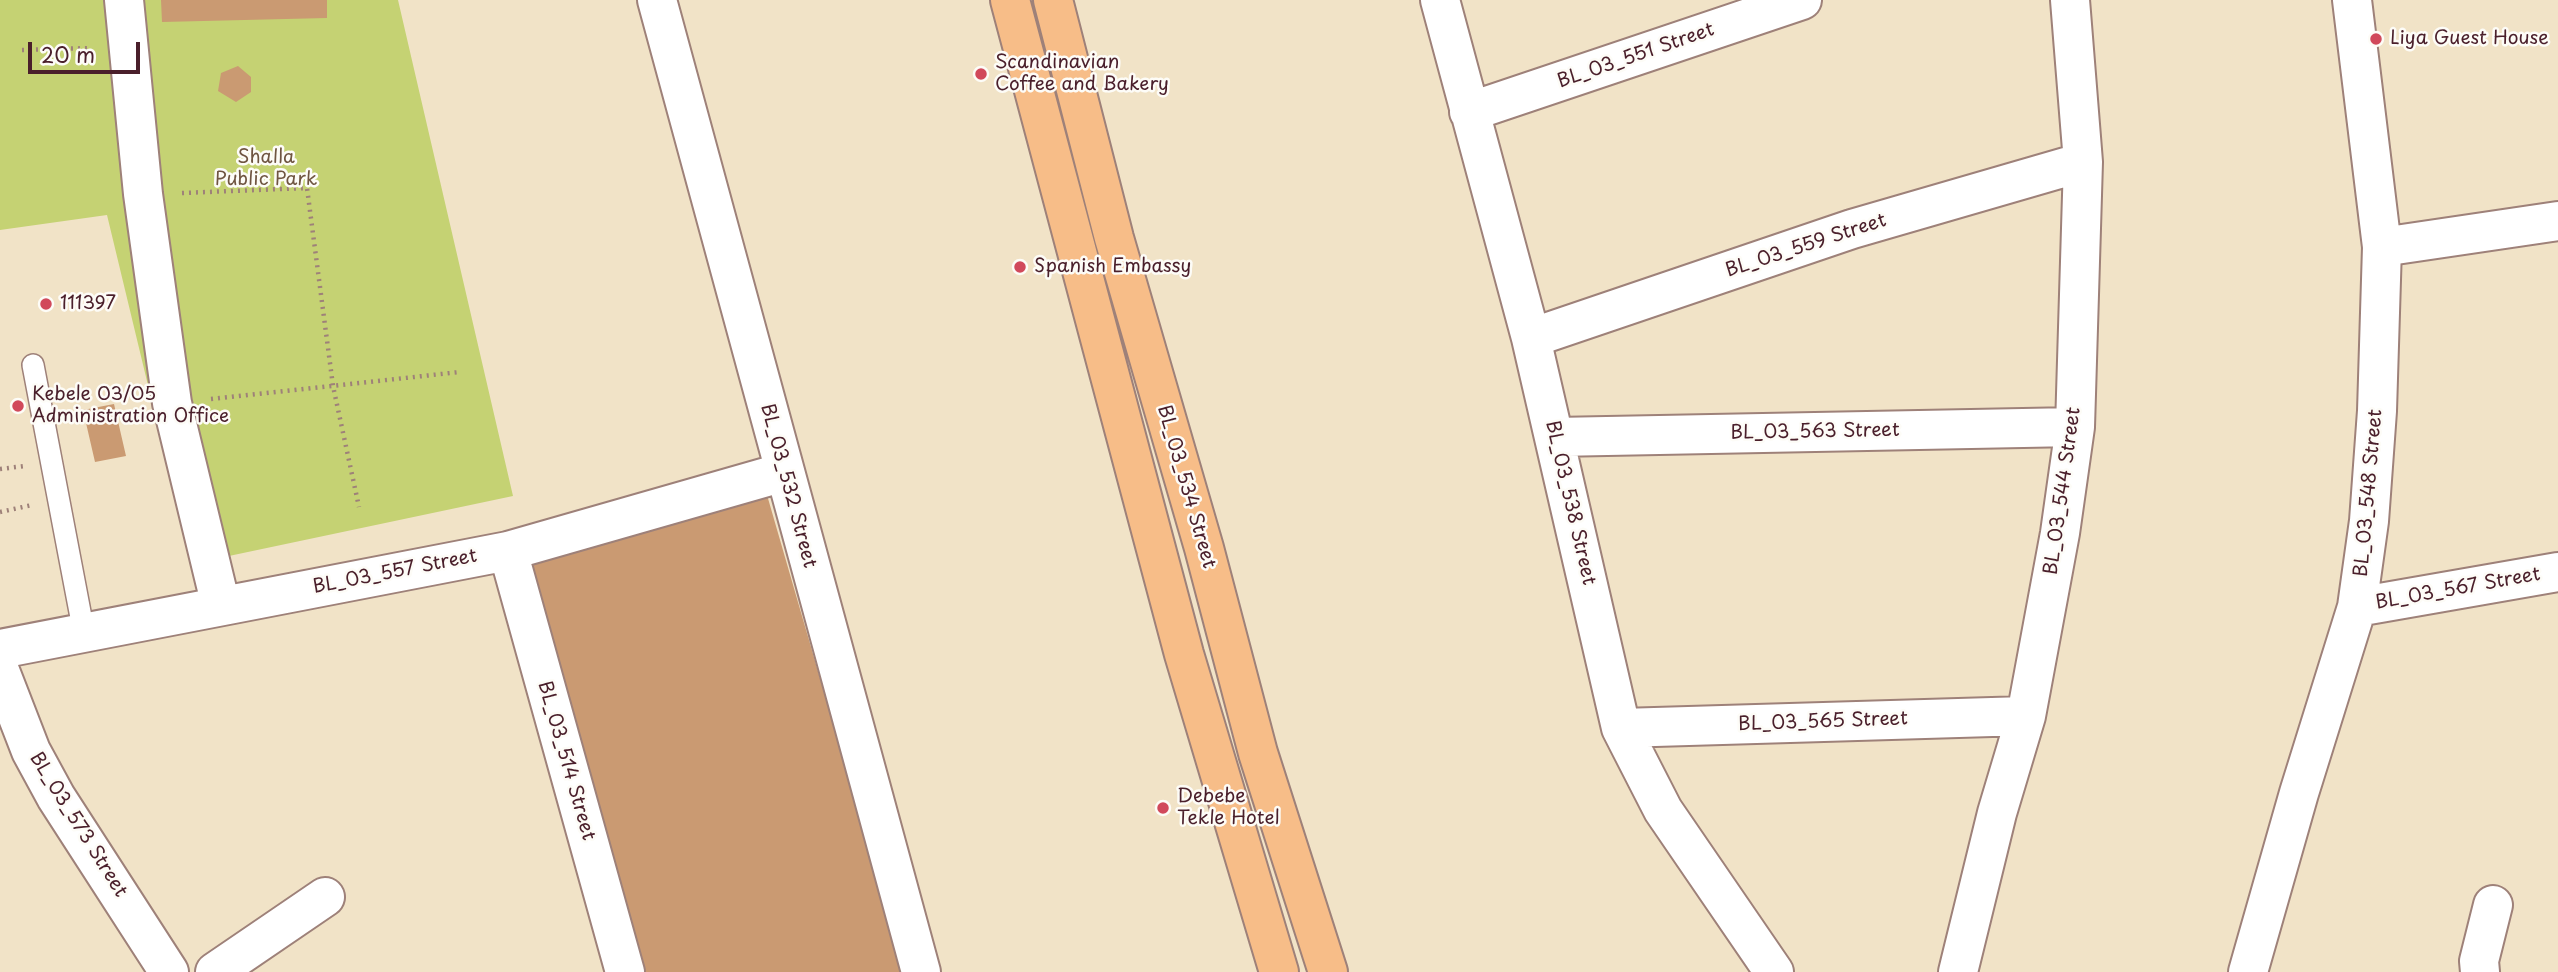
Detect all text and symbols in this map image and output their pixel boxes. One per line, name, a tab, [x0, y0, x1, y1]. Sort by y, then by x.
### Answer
street label: BL_03_551 Street	[1555, 18, 1717, 94]
scale bar	[32, 28, 144, 72]
place label: Liya Guest House	[2390, 28, 2549, 50]
marker: Liya Guest House	[2368, 31, 2384, 47]
text: 20 m	[41, 38, 95, 70]
place label: Scandinavian Coffee and Bakery	[995, 52, 1169, 96]
marker: Scandinavian Coffee and Bakery	[973, 66, 989, 82]
park label: Shalla Public Park	[215, 147, 317, 191]
street label: BL_03_559 Street	[1723, 209, 1889, 283]
place label: Spanish Embassy	[1034, 256, 1191, 278]
marker: Spanish Embassy	[1012, 259, 1028, 275]
place label: 111397	[60, 293, 116, 315]
marker: 111397	[38, 296, 54, 312]
place label: Kebele 03/05 Administration Office	[32, 384, 229, 428]
marker: Kebele 03/05 Administration Office	[10, 398, 26, 414]
street label: BL_03_532 Street	[755, 401, 821, 571]
street label: BL_03_534 Street	[1152, 403, 1220, 571]
street label: BL_03_544 Street	[2040, 406, 2086, 576]
street label: BL_03_548 Street	[2350, 408, 2388, 578]
street label: BL_03_538 Street	[1540, 419, 1600, 587]
street label: BL_03_563 Street	[1730, 419, 1900, 445]
street label: BL_03_557 Street	[311, 545, 479, 599]
street label: BL_03_567 Street	[2374, 563, 2542, 615]
street label: BL_03_514 Street	[532, 679, 600, 843]
street label: BL_03_565 Street	[1738, 708, 1908, 736]
street label: BL_03_573 Street	[24, 748, 132, 902]
place label: Debebe Tekle Hotel	[1177, 786, 1280, 830]
marker: Debebe Tekle Hotel	[1155, 800, 1171, 816]

